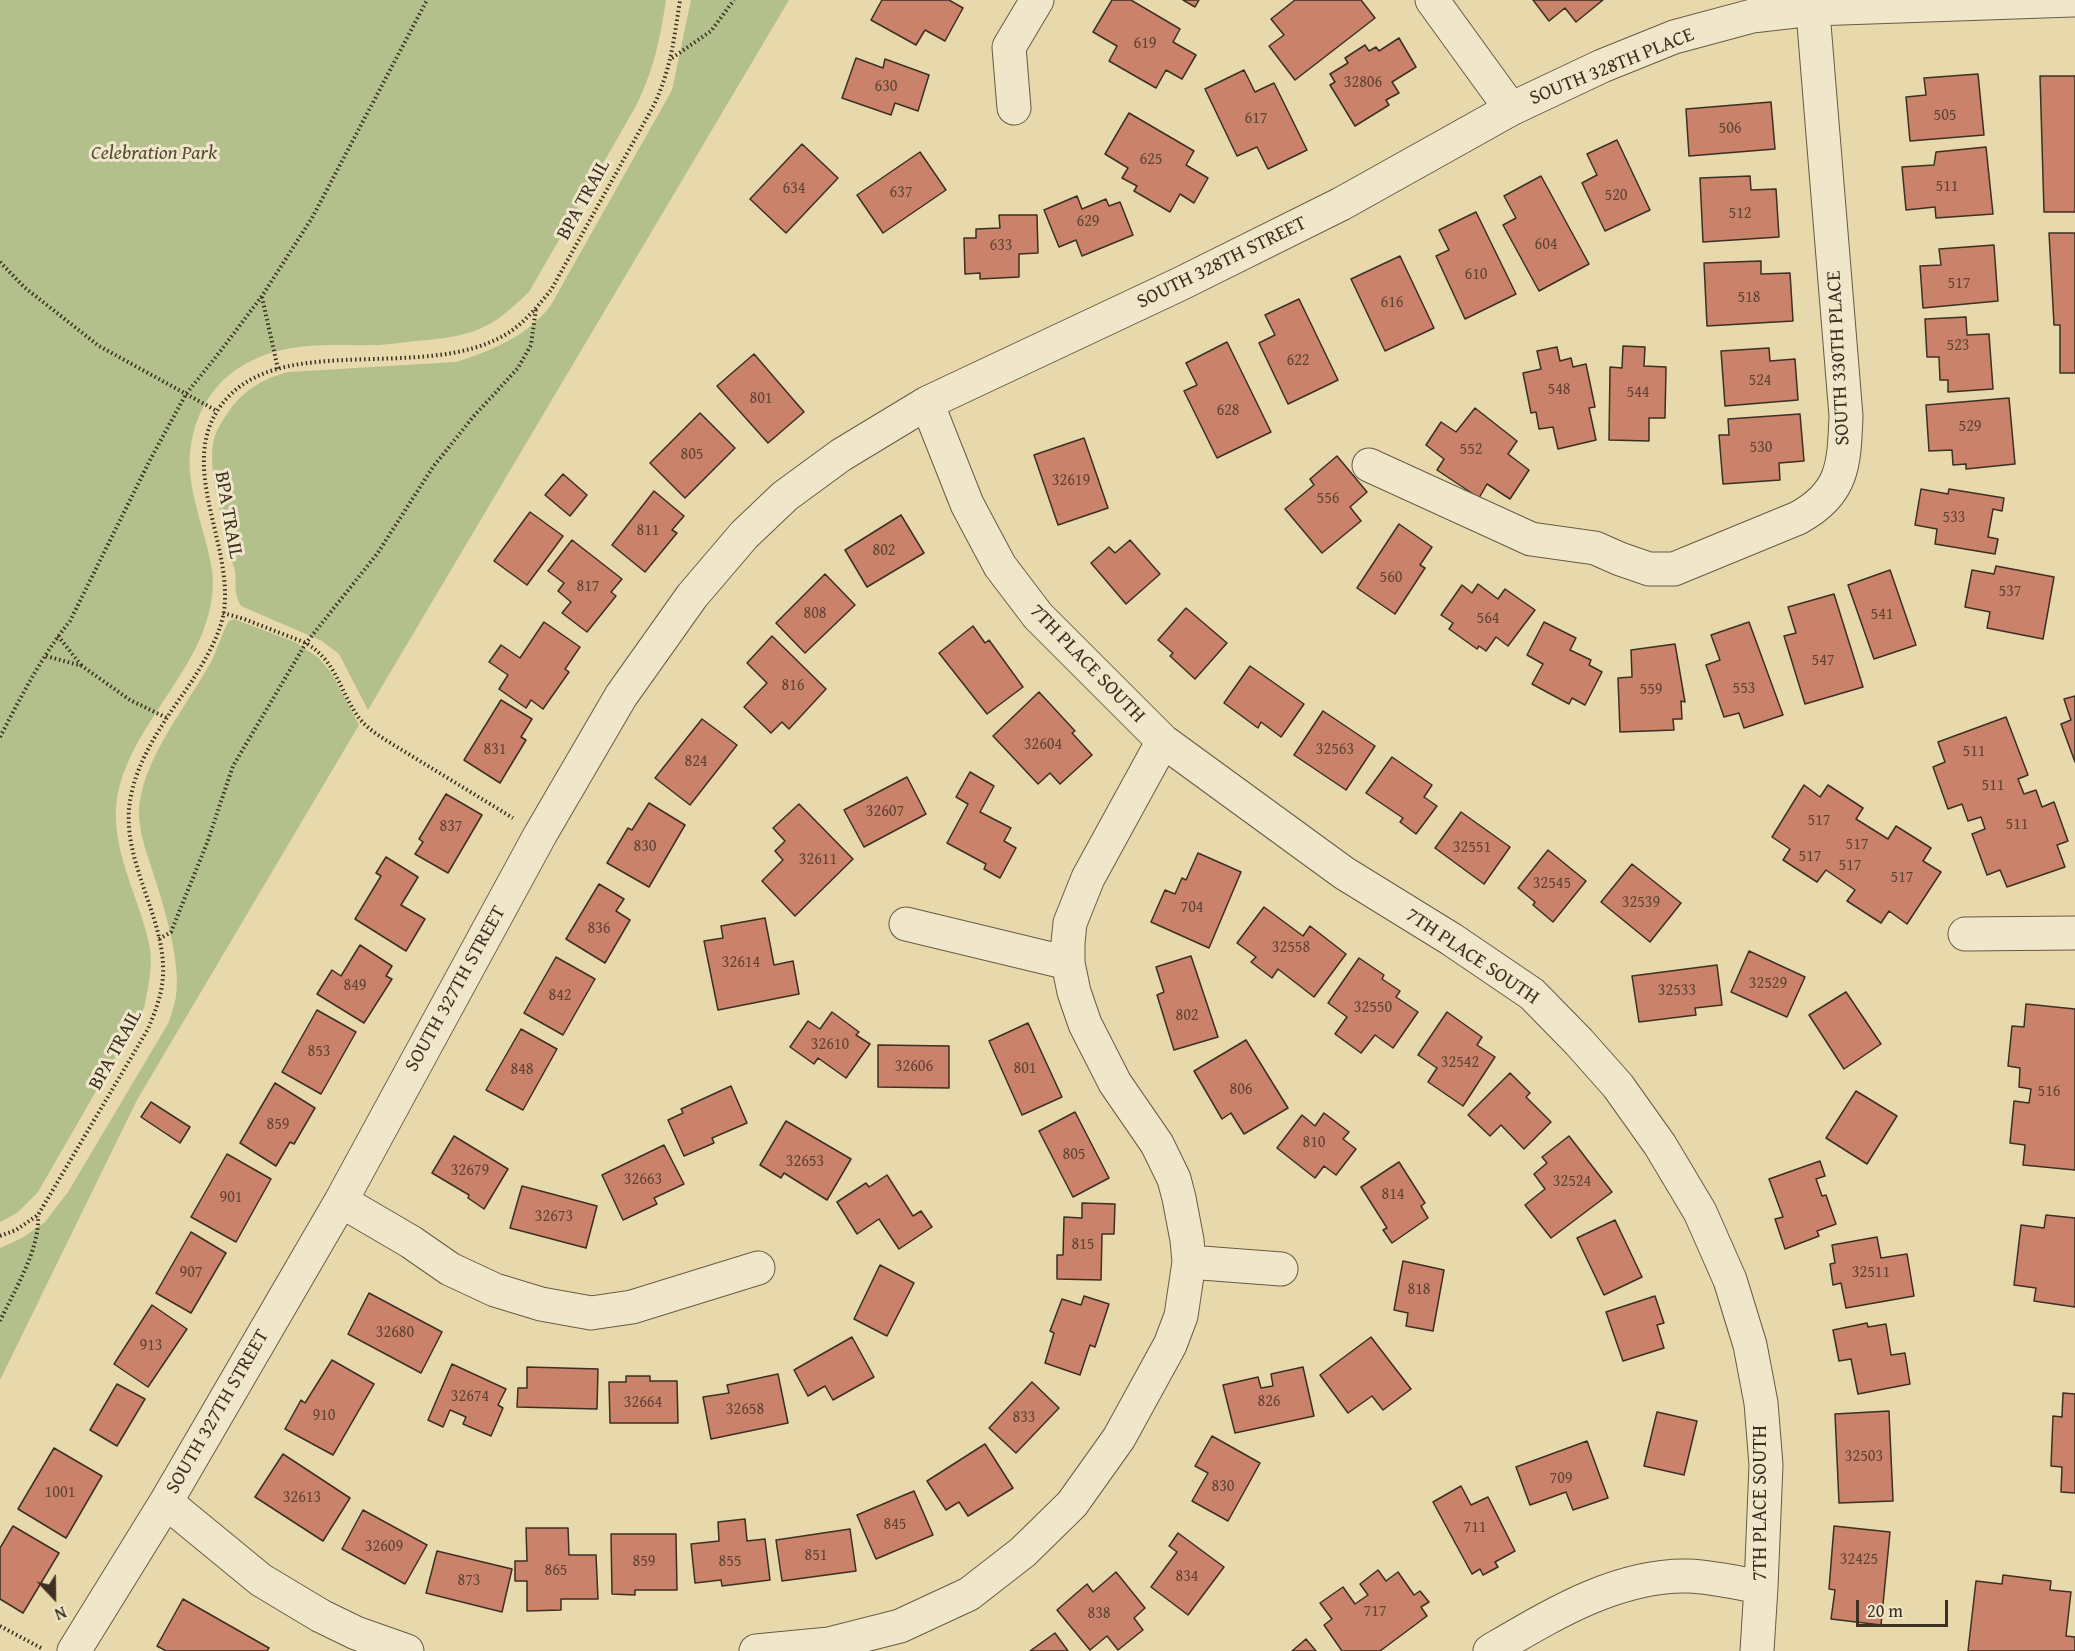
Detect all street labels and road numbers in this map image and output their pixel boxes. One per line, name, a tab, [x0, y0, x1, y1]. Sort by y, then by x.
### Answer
street label: SOUTH 328TH PLACE	[1526, 23, 1698, 111]
street label: BPA TRAIL	[552, 156, 616, 244]
street label: SOUTH 328TH STREET	[1133, 212, 1311, 314]
street label: SOUTH 330TH PLACE	[1822, 270, 1856, 446]
street label: BPA TRAIL	[209, 469, 247, 561]
street label: 7TH PLACE SOUTH	[1024, 600, 1150, 728]
street label: SOUTH 327TH STREET	[400, 902, 512, 1076]
street label: 7TH PLACE SOUTH	[1401, 903, 1543, 1011]
street label: BPA TRAIL	[84, 1006, 148, 1094]
street label: SOUTH 327TH STREET	[161, 1326, 275, 1498]
street label: 7TH PLACE SOUTH	[1749, 1425, 1773, 1581]

